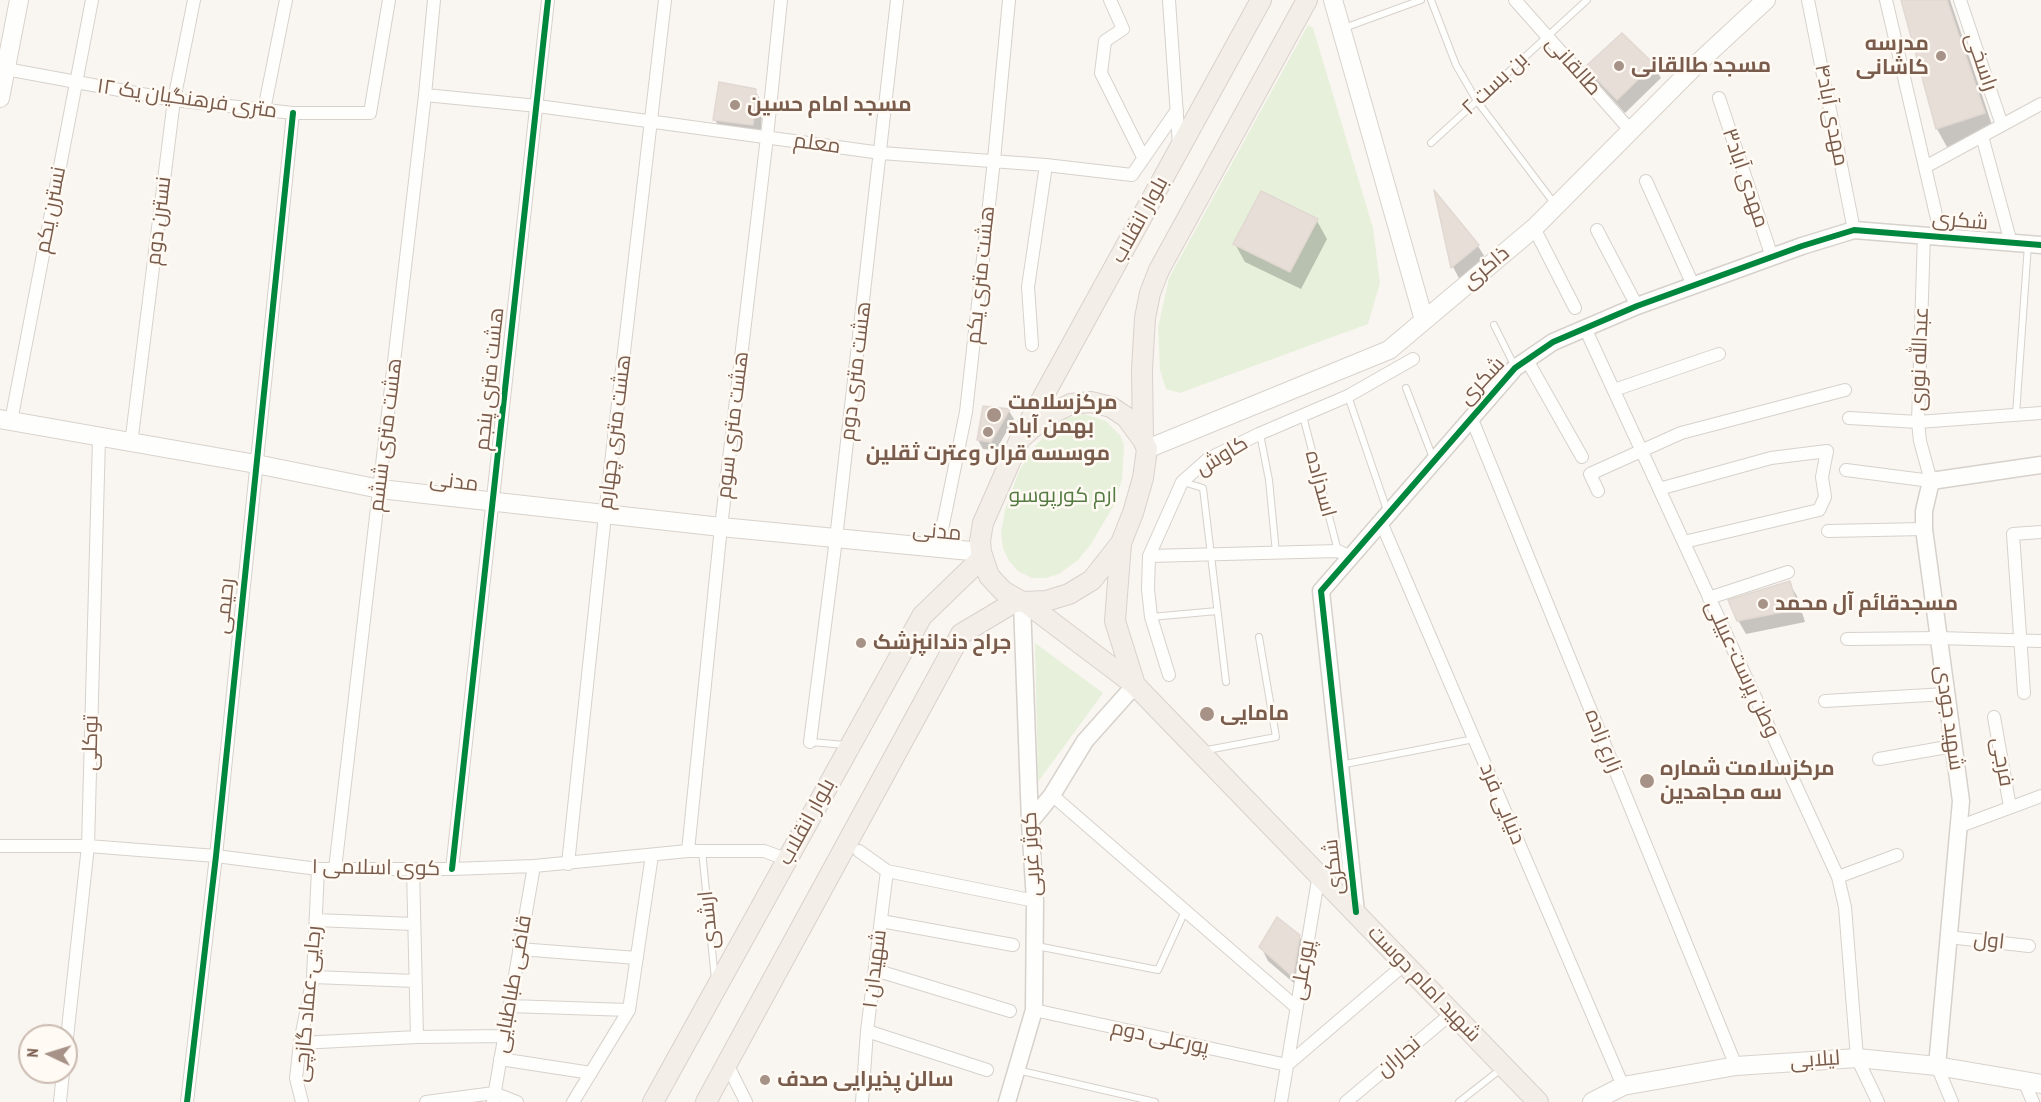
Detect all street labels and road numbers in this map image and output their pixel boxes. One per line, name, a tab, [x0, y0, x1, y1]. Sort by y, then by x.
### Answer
street label: راسخی	[1959, 30, 2003, 94]
street label: طالقانی	[1540, 31, 1606, 101]
street label: بن بست ۲	[1457, 47, 1533, 121]
street label: مهدی آباد۴	[1809, 62, 1853, 168]
street label: ۱۲ متری فرهنگیان یک	[95, 74, 279, 124]
street label: مهدی آباد۳	[1716, 125, 1774, 231]
street label: معلم	[792, 128, 842, 160]
street label: نسترن یکم	[30, 164, 72, 256]
street label: بلوار انقلاب	[1106, 172, 1174, 268]
street label: نسترن دوم	[141, 175, 177, 267]
street label: هشت متری یکم	[961, 205, 1001, 345]
street label: شکری	[1931, 206, 1989, 236]
street label: ذاکری	[1457, 241, 1515, 295]
street label: هشت متری دوم	[835, 300, 877, 442]
street label: هشت متری پنجم	[470, 306, 510, 452]
street label: عبدالله نوری	[1906, 307, 1934, 411]
street label: هشت متری سوم	[711, 350, 755, 500]
street label: شکری	[1454, 352, 1510, 410]
street label: هشت متری چهارم	[593, 353, 637, 511]
street label: هشت متری ششم	[364, 357, 408, 513]
street label: کاوش	[1191, 431, 1253, 481]
street label: اسدزاده	[1299, 448, 1341, 520]
street label: مدنی	[428, 467, 480, 497]
street label: مدنی	[912, 517, 962, 547]
street label: رحیمی	[210, 577, 240, 635]
street label: وطن پرست-عبیلی	[1699, 596, 1785, 742]
street label: شهید جودی	[1929, 664, 1969, 772]
street label: زارع زاده	[1579, 706, 1627, 776]
street label: توکلی	[78, 715, 104, 771]
street label: فرجی	[1985, 736, 2019, 788]
street label: دنیایی فرد	[1474, 760, 1530, 848]
street label: بلوار انقلاب	[773, 774, 841, 870]
street label: کوثر غربی	[1017, 811, 1047, 897]
street label: شکری	[1319, 838, 1349, 896]
street label: کوی اسلامی ۱	[311, 854, 441, 882]
street label: ارشدی	[693, 890, 725, 950]
street label: قاضی طباطبایی	[488, 913, 538, 1055]
street label: شهید امام دوست	[1362, 921, 1486, 1047]
street label: رجایی-عماد گازچی	[289, 925, 327, 1083]
street label: اول	[1972, 927, 2006, 955]
street label: شهیدان ۱	[858, 928, 892, 1010]
street label: پورعلی	[1285, 938, 1321, 1002]
street label: پورعلی دوم	[1109, 1015, 1211, 1061]
street label: نجاران	[1372, 1031, 1426, 1083]
street label: لیلابی	[1789, 1046, 1841, 1074]

